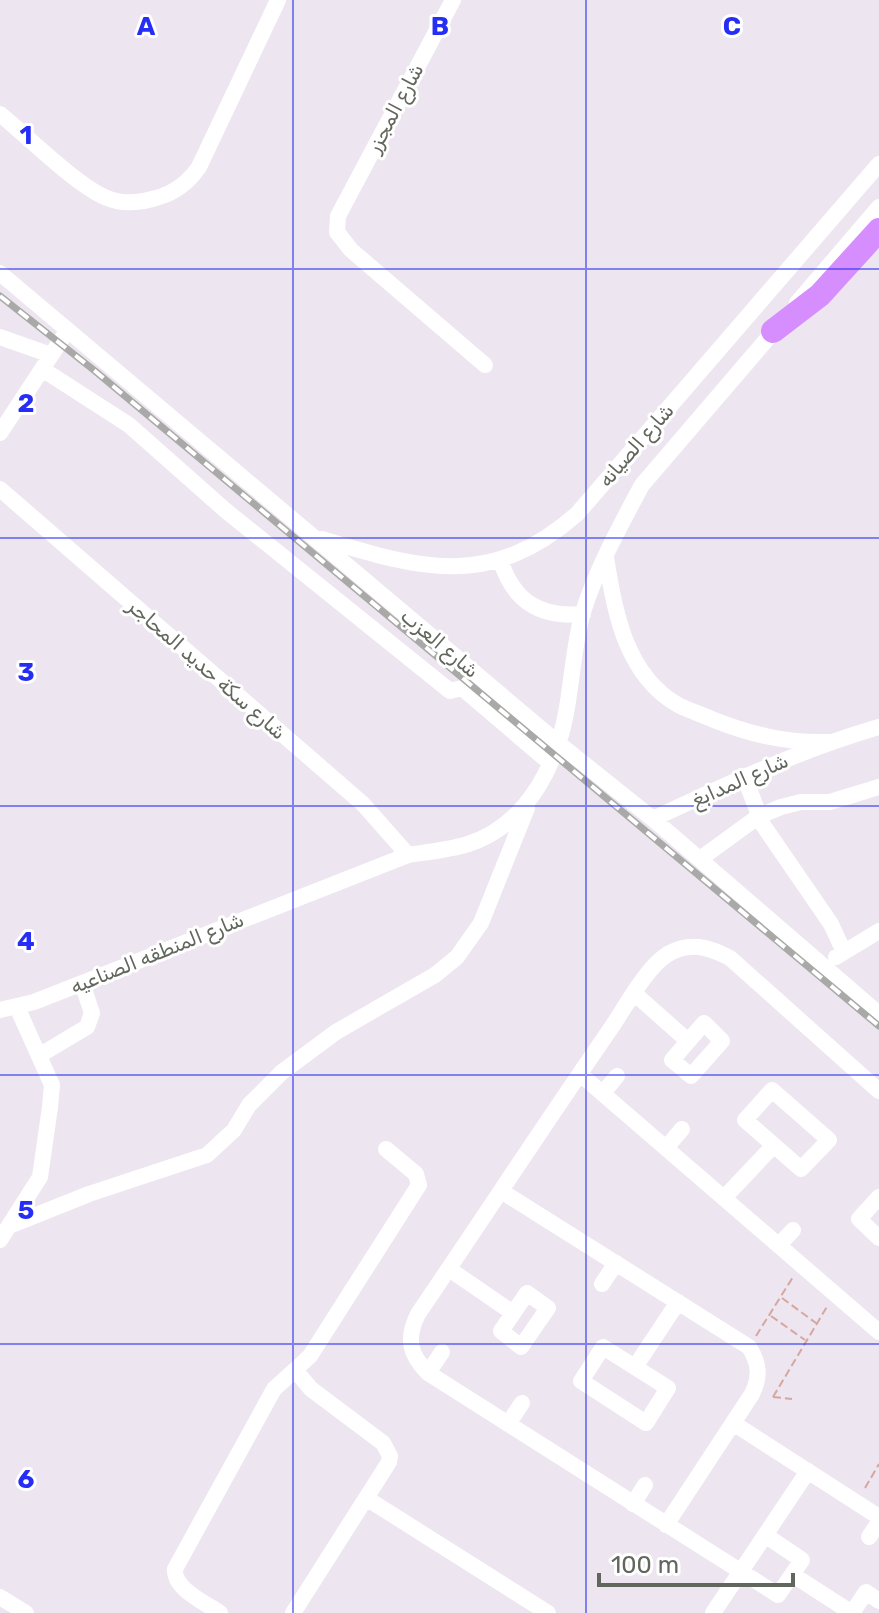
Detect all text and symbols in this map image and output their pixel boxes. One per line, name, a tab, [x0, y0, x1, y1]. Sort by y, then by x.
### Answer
text: A	[137, 11, 156, 42]
text: B	[431, 11, 449, 42]
text: C	[723, 11, 741, 42]
street label: شارع المجزر	[361, 59, 430, 158]
text: 1	[20, 120, 32, 151]
text: 2	[18, 388, 34, 419]
street label: شارع الصيانه	[593, 398, 680, 493]
street label: شارع سكة حديد المحاجر	[121, 593, 291, 746]
street label: شارع العزب	[395, 603, 484, 684]
text: 3	[17, 657, 35, 688]
street label: شارع المدابغ	[688, 748, 793, 814]
street label: شارع المنطقه الصناعيه	[67, 907, 248, 1001]
text: 4	[17, 926, 35, 957]
text: 5	[18, 1195, 34, 1226]
text: 6	[18, 1464, 35, 1495]
scale bar	[599, 1537, 793, 1587]
text: 100 m	[611, 1551, 679, 1579]

